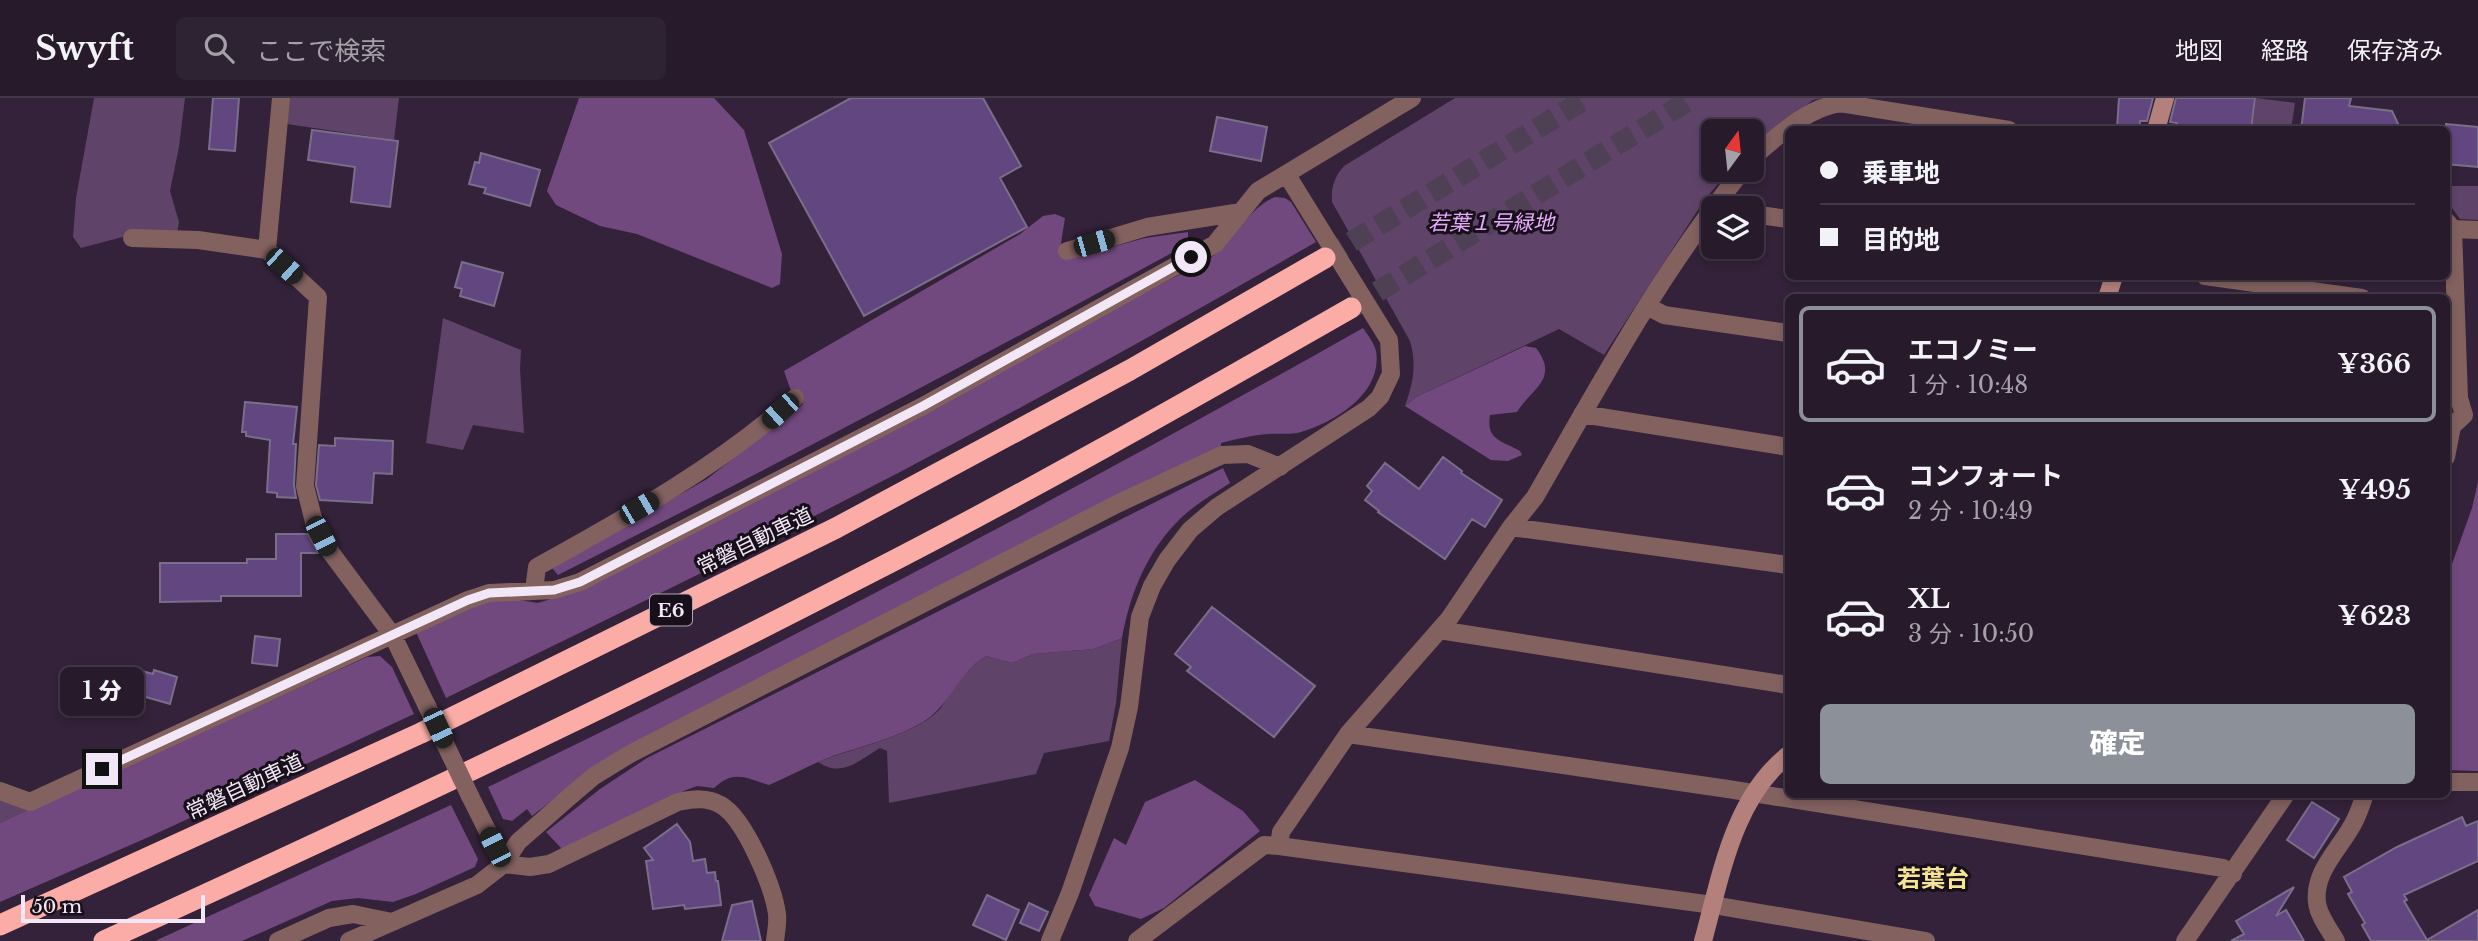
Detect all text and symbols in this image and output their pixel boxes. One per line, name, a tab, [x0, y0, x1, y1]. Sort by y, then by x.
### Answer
search box	[176, 17, 666, 80]
text: Swyft	[35, 28, 134, 69]
icon: search	[200, 29, 238, 67]
text: ここで検索	[256, 35, 386, 67]
text: 地図	[2175, 36, 2223, 65]
text: 経路	[2261, 36, 2309, 65]
text: 保存済み	[2347, 36, 2443, 65]
north arrow	[1701, 119, 1764, 182]
map controls	[1701, 119, 1764, 259]
text: 乗車地	[1862, 157, 1940, 189]
button: layers	[1701, 196, 1764, 259]
park label: 若葉１号緑地	[1428, 210, 1556, 236]
text: 目的地	[1862, 224, 1940, 256]
car	[1071, 227, 1118, 259]
route start	[1175, 241, 1207, 273]
car	[262, 244, 307, 288]
icon: car	[1824, 333, 1887, 396]
text: エコノミー	[1908, 334, 2038, 366]
text: ¥366	[2337, 348, 2411, 380]
text: 1 分 · 10:48	[1908, 371, 2028, 399]
car	[758, 389, 803, 433]
icon: car	[1824, 459, 1887, 522]
text: コンフォート	[1908, 460, 2063, 492]
text: ¥495	[2339, 474, 2411, 506]
car	[616, 488, 663, 528]
text: 2 分 · 10:49	[1908, 497, 2033, 525]
street label: 常磐自動車道	[693, 502, 817, 580]
car	[303, 513, 340, 559]
text: XL	[1908, 583, 1950, 615]
icon: car	[1824, 585, 1887, 648]
road number: E6	[650, 594, 692, 625]
text: ¥623	[2338, 600, 2411, 632]
text: 3 分 · 10:50	[1908, 620, 2034, 648]
callout: 1 分	[60, 668, 144, 716]
text: 1 分	[82, 677, 122, 705]
button: 確定	[1820, 704, 2415, 784]
car	[420, 705, 457, 751]
street label: 常磐自動車道	[182, 749, 308, 825]
route end	[86, 753, 118, 785]
car	[477, 824, 514, 870]
district label: 若葉台	[1897, 864, 1969, 893]
scale bar	[21, 892, 205, 924]
text: 50 m	[32, 895, 82, 918]

